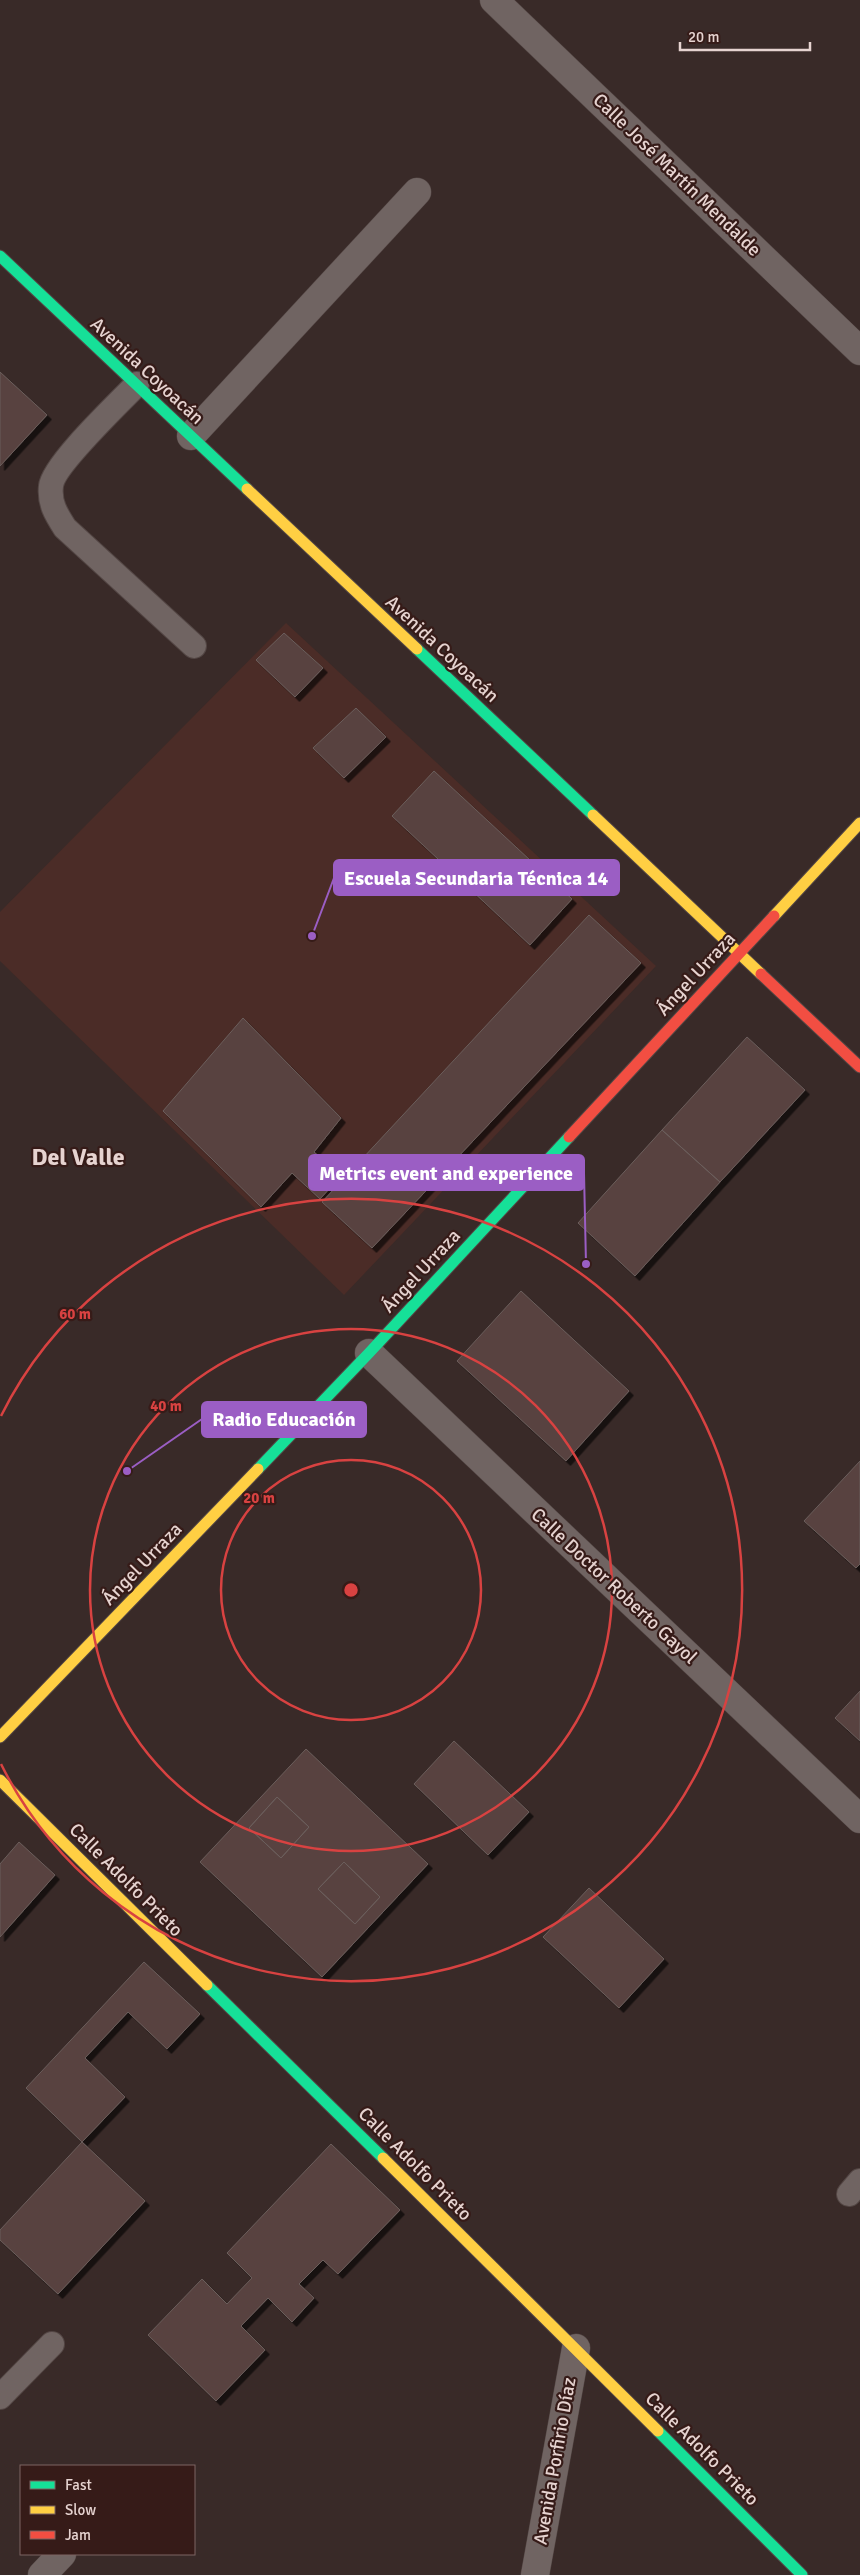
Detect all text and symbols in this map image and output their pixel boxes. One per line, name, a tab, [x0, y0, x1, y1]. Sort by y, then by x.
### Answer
scale bar	[680, 20, 810, 52]
text: 20 m	[688, 28, 719, 46]
street label: Calle José Martín Mendalde	[588, 88, 766, 262]
street label: Avenida Coyoacán	[85, 312, 209, 430]
street label: Avenida Coyoacán	[380, 590, 504, 708]
callout: Escuela Secundaria Técnica 14	[334, 860, 619, 895]
text: Escuela Secundaria Técnica 14	[344, 866, 609, 891]
street label: Ángel Urraza	[651, 927, 741, 1021]
district label: Del Valle	[31, 1142, 125, 1172]
callout: Metrics event and experience	[309, 1155, 584, 1190]
text: Metrics event and experience	[319, 1161, 573, 1186]
street label: Ángel Urraza	[376, 1224, 466, 1318]
text: 60 m	[59, 1305, 91, 1323]
text: 40 m	[150, 1397, 182, 1415]
callout: Radio Educación	[202, 1402, 366, 1437]
text: Radio Educación	[212, 1407, 356, 1432]
text: 20 m	[243, 1489, 275, 1507]
street label: Calle Doctor Roberto Gayol	[526, 1503, 702, 1669]
street label: Ángel Urraza	[97, 1518, 187, 1610]
centre of rings	[342, 1581, 360, 1599]
street label: Calle Adolfo Prieto	[64, 1818, 188, 1942]
street label: Calle Adolfo Prieto	[353, 2102, 477, 2226]
street label: Avenida Porfirio Díaz	[528, 2375, 582, 2547]
street label: Calle Adolfo Prieto	[640, 2387, 764, 2511]
legend	[20, 2465, 195, 2555]
text: Fast	[65, 2476, 92, 2494]
text: Slow	[65, 2501, 96, 2519]
text: Jam	[65, 2526, 91, 2544]

